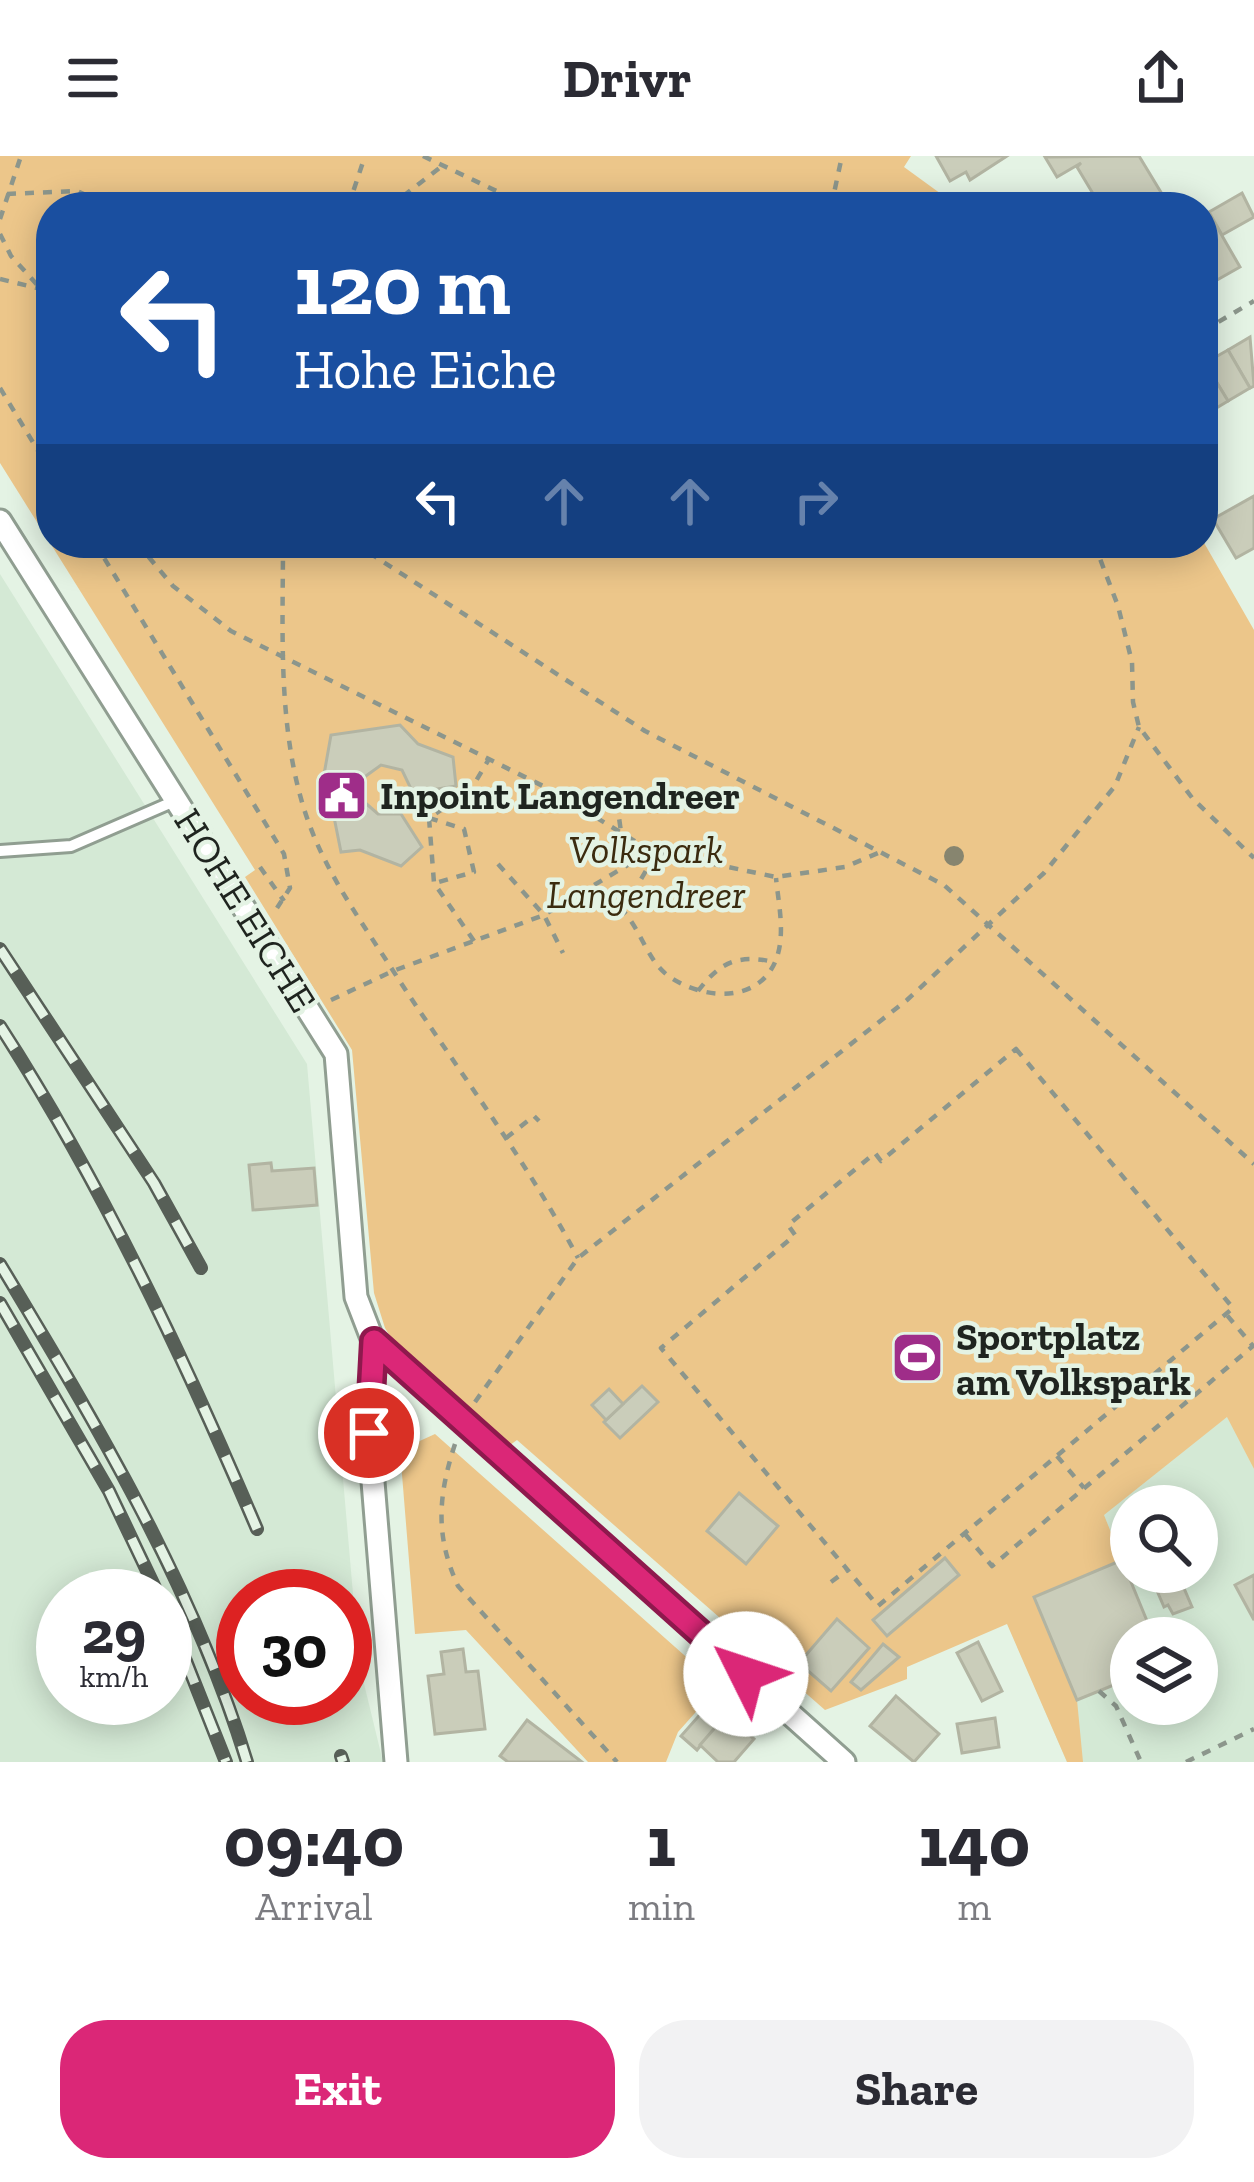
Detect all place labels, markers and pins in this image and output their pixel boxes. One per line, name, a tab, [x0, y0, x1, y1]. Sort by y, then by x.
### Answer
public building icon: Inpoint Langendreer	[313, 767, 369, 823]
place label: Inpoint Langendreer	[380, 772, 740, 819]
place label: Sportplatz am Volkspark	[956, 1313, 1192, 1405]
sports icon: Sportplatz am Volkspark	[889, 1330, 945, 1386]
pin	[318, 1382, 420, 1484]

